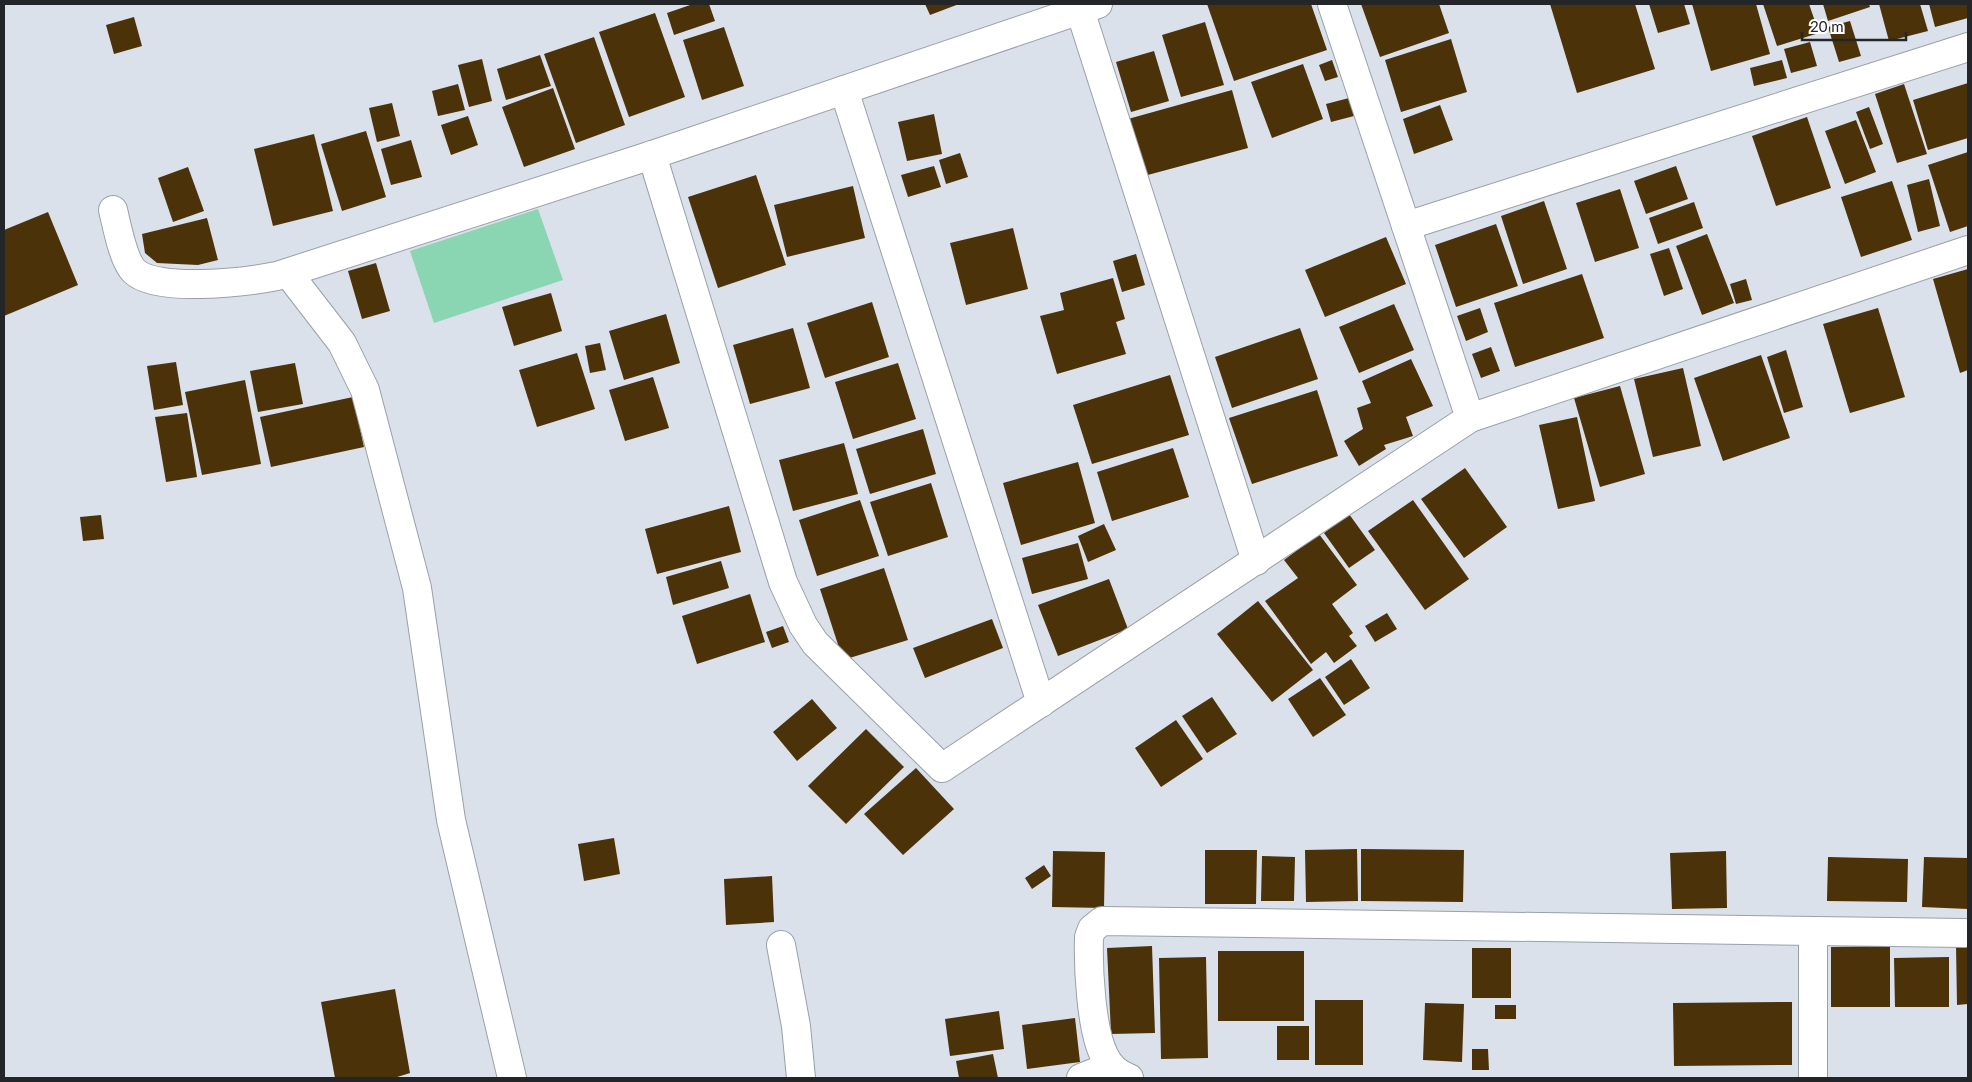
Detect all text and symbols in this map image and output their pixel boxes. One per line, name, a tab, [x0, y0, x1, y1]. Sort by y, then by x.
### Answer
scale bar	[1802, 10, 1906, 42]
text: 20 m	[1810, 17, 1844, 35]

